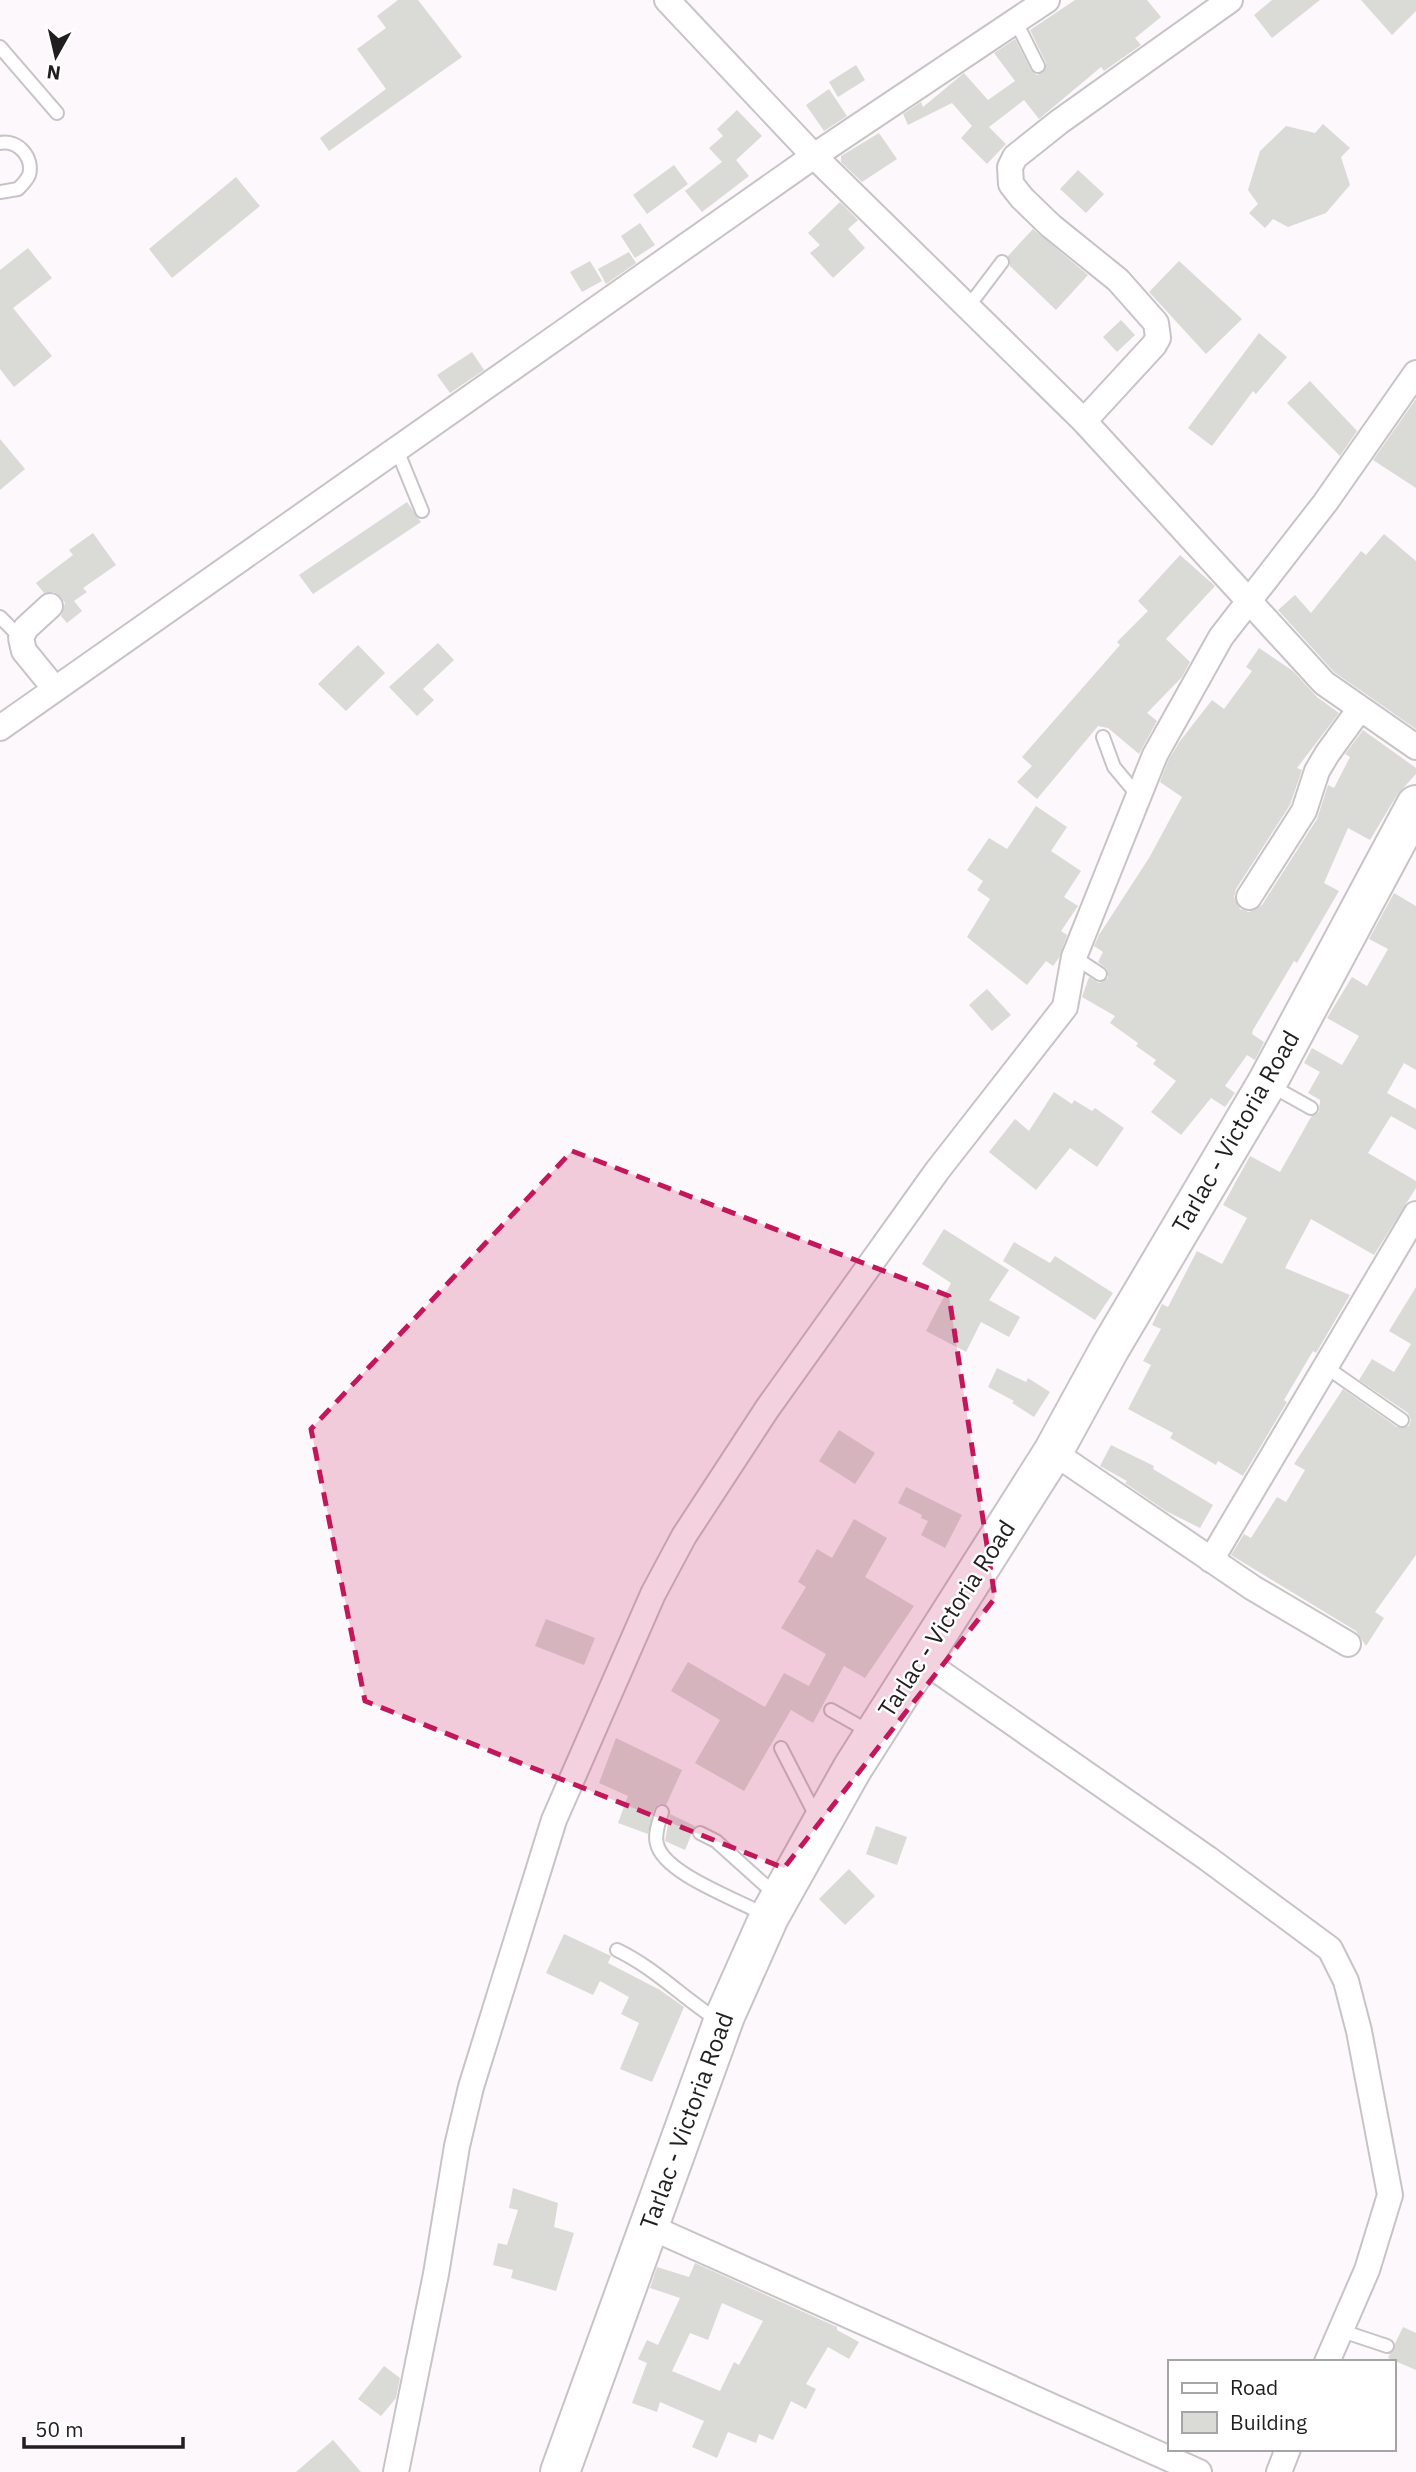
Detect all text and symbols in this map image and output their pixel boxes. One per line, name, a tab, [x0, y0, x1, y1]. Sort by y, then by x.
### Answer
north arrow	[21, 21, 91, 91]
text: N	[45, 60, 62, 86]
street label: Tarlac - Victoria Road	[1164, 1024, 1306, 1239]
street label: Tarlac - Victoria Road	[870, 1514, 1022, 1723]
street label: Tarlac - Victoria Road	[632, 2008, 740, 2234]
legend	[1168, 2360, 1395, 2451]
text: Road	[1230, 2373, 1278, 2401]
scale bar	[24, 2406, 184, 2450]
text: Building	[1230, 2408, 1307, 2436]
text: 50 m	[35, 2415, 84, 2443]

